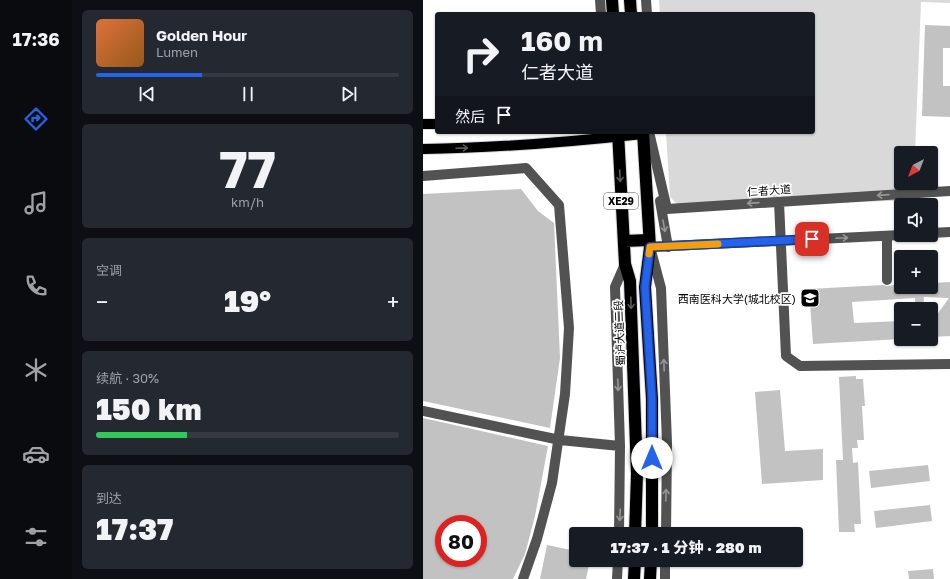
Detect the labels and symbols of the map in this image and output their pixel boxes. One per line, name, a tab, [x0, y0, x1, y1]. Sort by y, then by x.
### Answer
one-way arrow	[455, 145, 468, 152]
north arrow	[894, 146, 938, 190]
one-way arrow	[616, 169, 624, 182]
street label: 仁者大道	[747, 182, 791, 198]
one-way arrow	[877, 192, 890, 199]
road number: XE29	[604, 193, 638, 209]
one-way arrow	[747, 200, 760, 207]
one-way arrow	[660, 219, 668, 232]
pin	[795, 222, 829, 256]
one-way arrow	[835, 234, 848, 242]
school or university icon: 西南医科大学(城北校区)	[799, 287, 821, 309]
place label: 西南医科大学(城北校区)	[678, 292, 796, 305]
one-way arrow	[627, 296, 635, 309]
street label: 蜀泸大道二段	[611, 300, 627, 366]
one-way arrow	[661, 359, 668, 372]
one-way arrow	[614, 378, 622, 391]
position arrow	[631, 437, 673, 479]
one-way arrow	[662, 489, 670, 502]
one-way arrow	[616, 508, 623, 521]
speed limit sign: 80	[435, 515, 487, 567]

